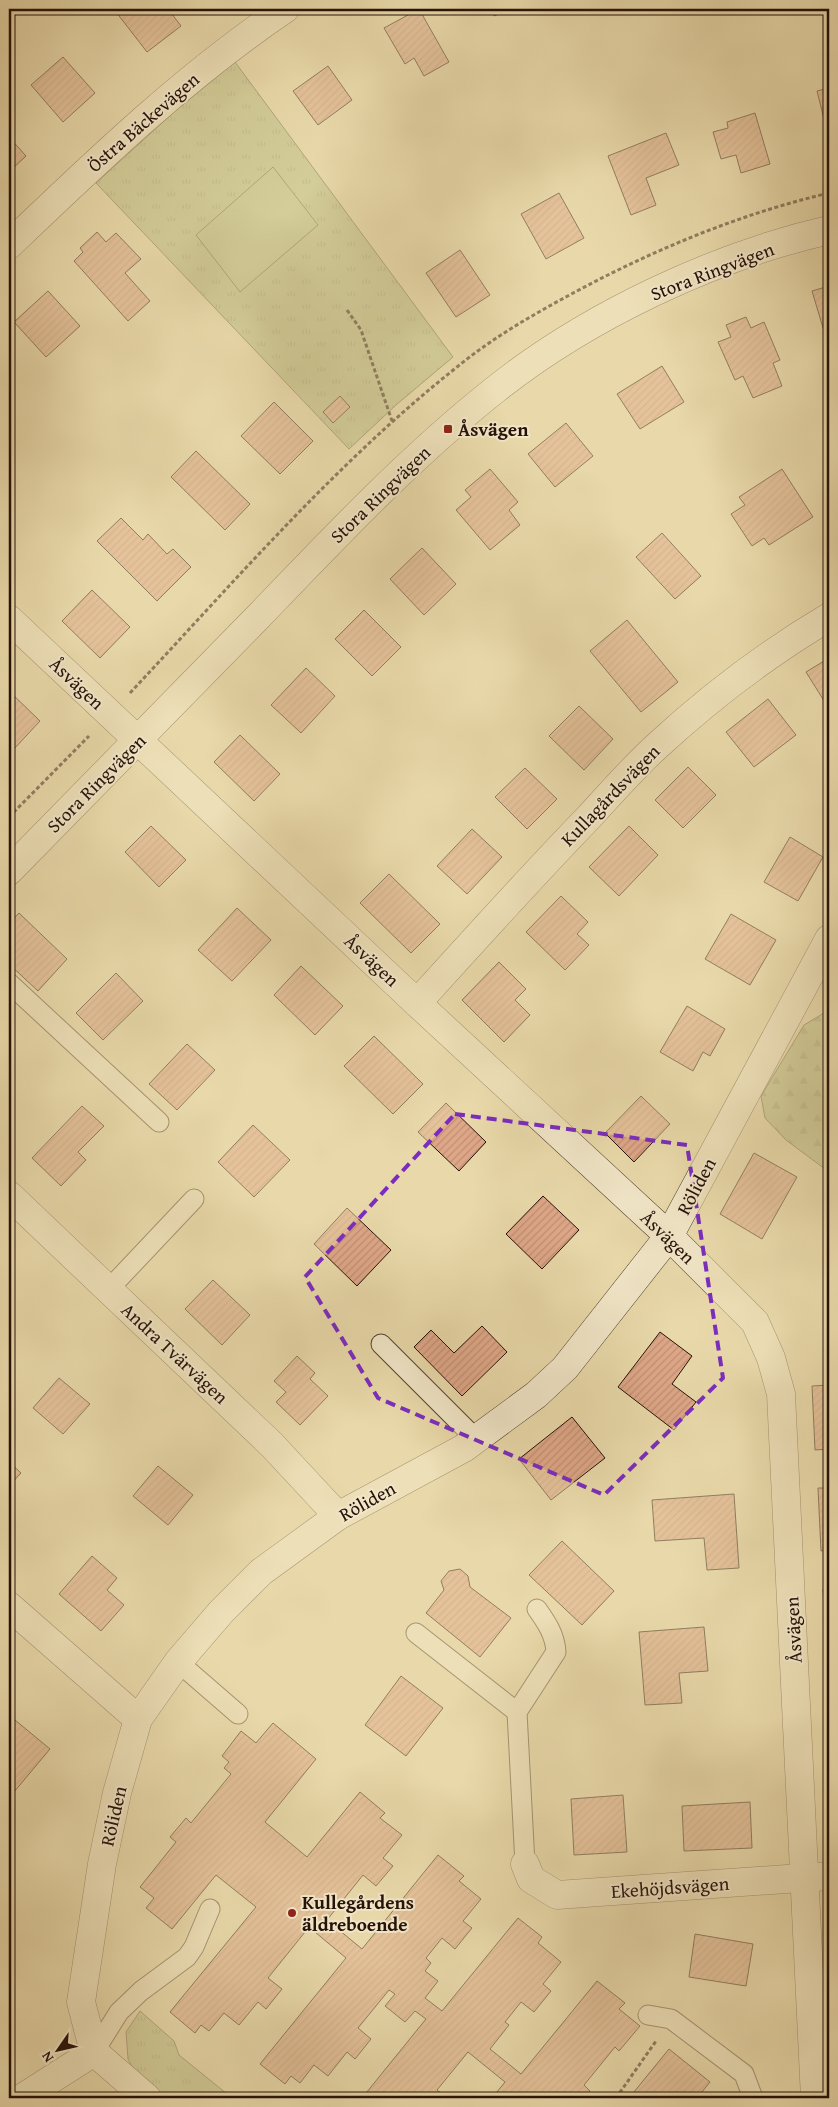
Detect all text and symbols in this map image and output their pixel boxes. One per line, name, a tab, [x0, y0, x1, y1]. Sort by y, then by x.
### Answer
street label: Östra Bäckevägen	[81, 65, 205, 179]
street label: Stora Ringvägen	[646, 234, 778, 307]
place label: Åsvägen	[458, 415, 529, 443]
marker: Åsvägen	[442, 423, 454, 435]
street label: Stora Ringvägen	[323, 438, 437, 549]
street label: Åsvägen	[43, 650, 111, 716]
street label: Stora Ringvägen	[40, 727, 152, 839]
street label: Kullagårdsvägen	[554, 737, 666, 852]
street label: Åsvägen	[338, 927, 406, 993]
street label: Röliden	[669, 1152, 723, 1220]
street label: Åsvägen	[634, 1204, 702, 1270]
street label: Andra Tvärvägen	[115, 1296, 235, 1410]
street label: Röliden	[334, 1474, 401, 1528]
street label: Åsvägen	[777, 1596, 809, 1664]
street label: Röliden	[92, 1783, 134, 1849]
street label: Ekehöjdsvägen	[610, 1869, 730, 1905]
place label: Kullegårdens äldreboende	[302, 1888, 414, 1938]
marker: Kullegårdens äldreboende	[286, 1907, 298, 1919]
north arrow	[32, 2024, 82, 2074]
text: N	[36, 2047, 58, 2067]

